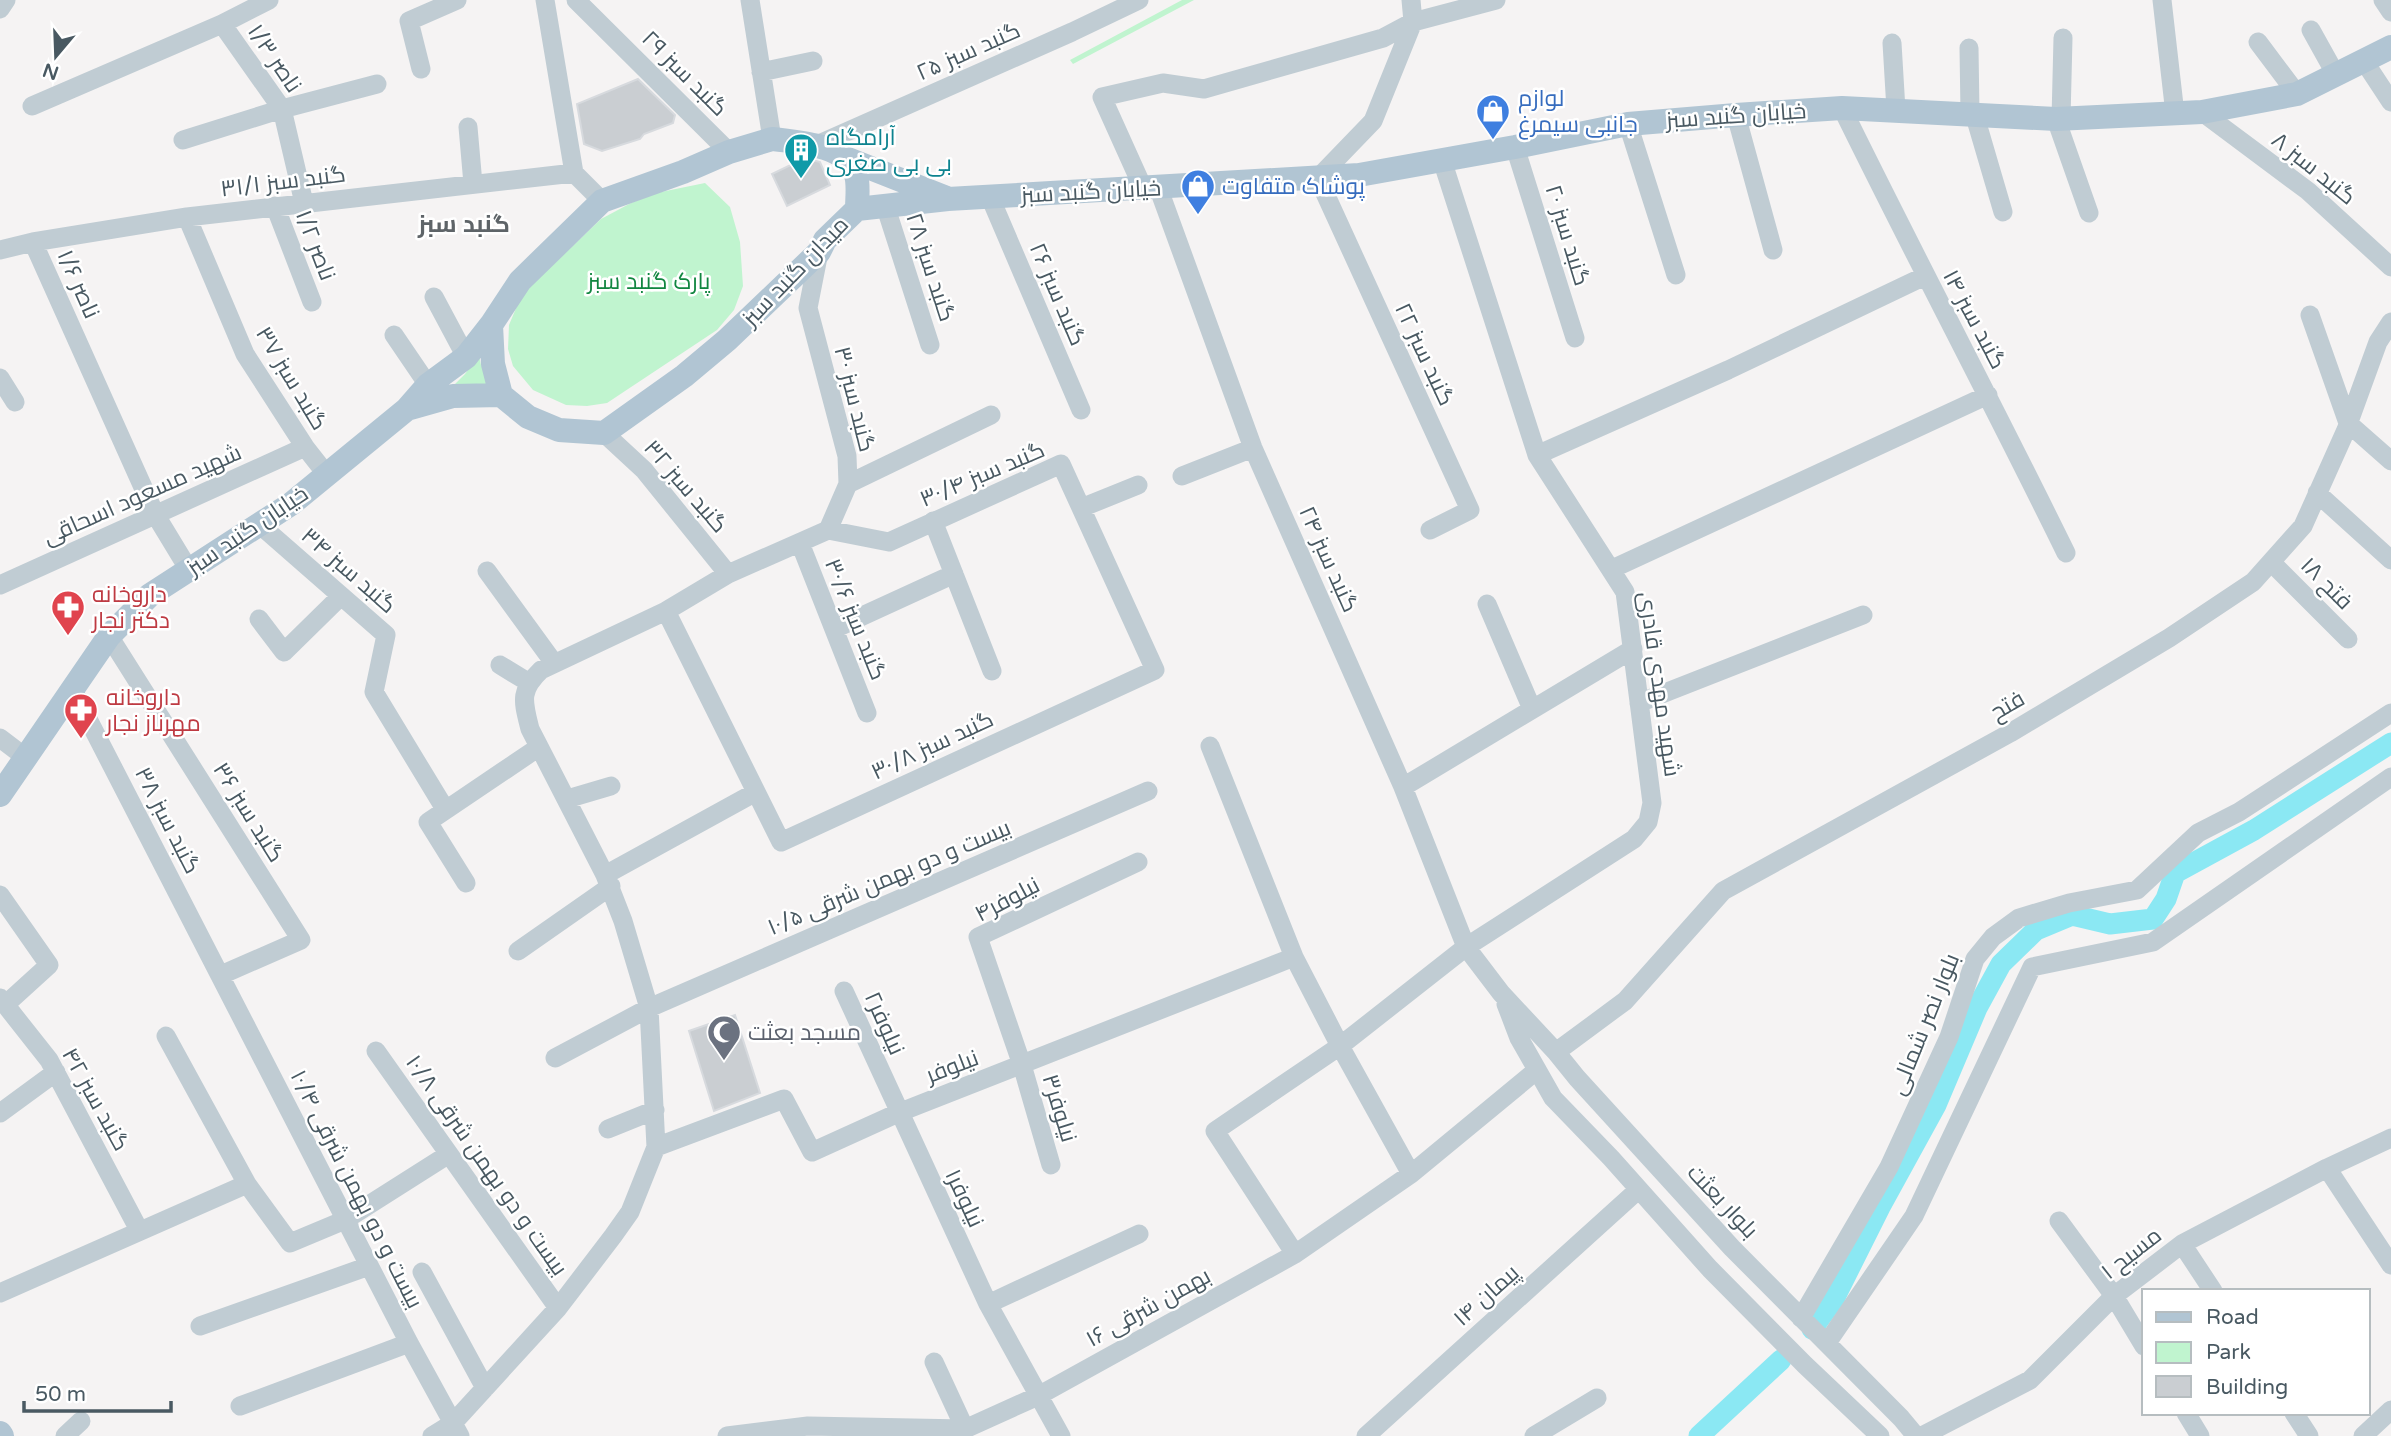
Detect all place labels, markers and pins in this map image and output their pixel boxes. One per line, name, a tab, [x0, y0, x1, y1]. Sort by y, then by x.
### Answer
place label: لوازم جانبی سیمرغ	[1518, 85, 1638, 140]
shop icon: لوازم جانبی سیمرغ	[1474, 92, 1512, 141]
place label: آرامگاه بی بی صغری	[826, 124, 952, 178]
building icon: آرامگاه بی بی صغری	[782, 131, 820, 180]
shop icon: پوشاک متفاوت	[1179, 167, 1217, 216]
place label: پوشاک متفاوت	[1222, 173, 1365, 201]
place label: داروخانه دکتر نجار	[90, 581, 170, 635]
pharmacy icon: داروخانه دکتر نجار	[49, 588, 87, 637]
place label: داروخانه مهرناز نجار	[104, 684, 201, 738]
pharmacy icon: داروخانه مهرناز نجار	[62, 691, 100, 740]
mosque icon: مسجد بعثت	[705, 1013, 743, 1062]
place label: مسجد بعثت	[748, 1019, 861, 1047]

